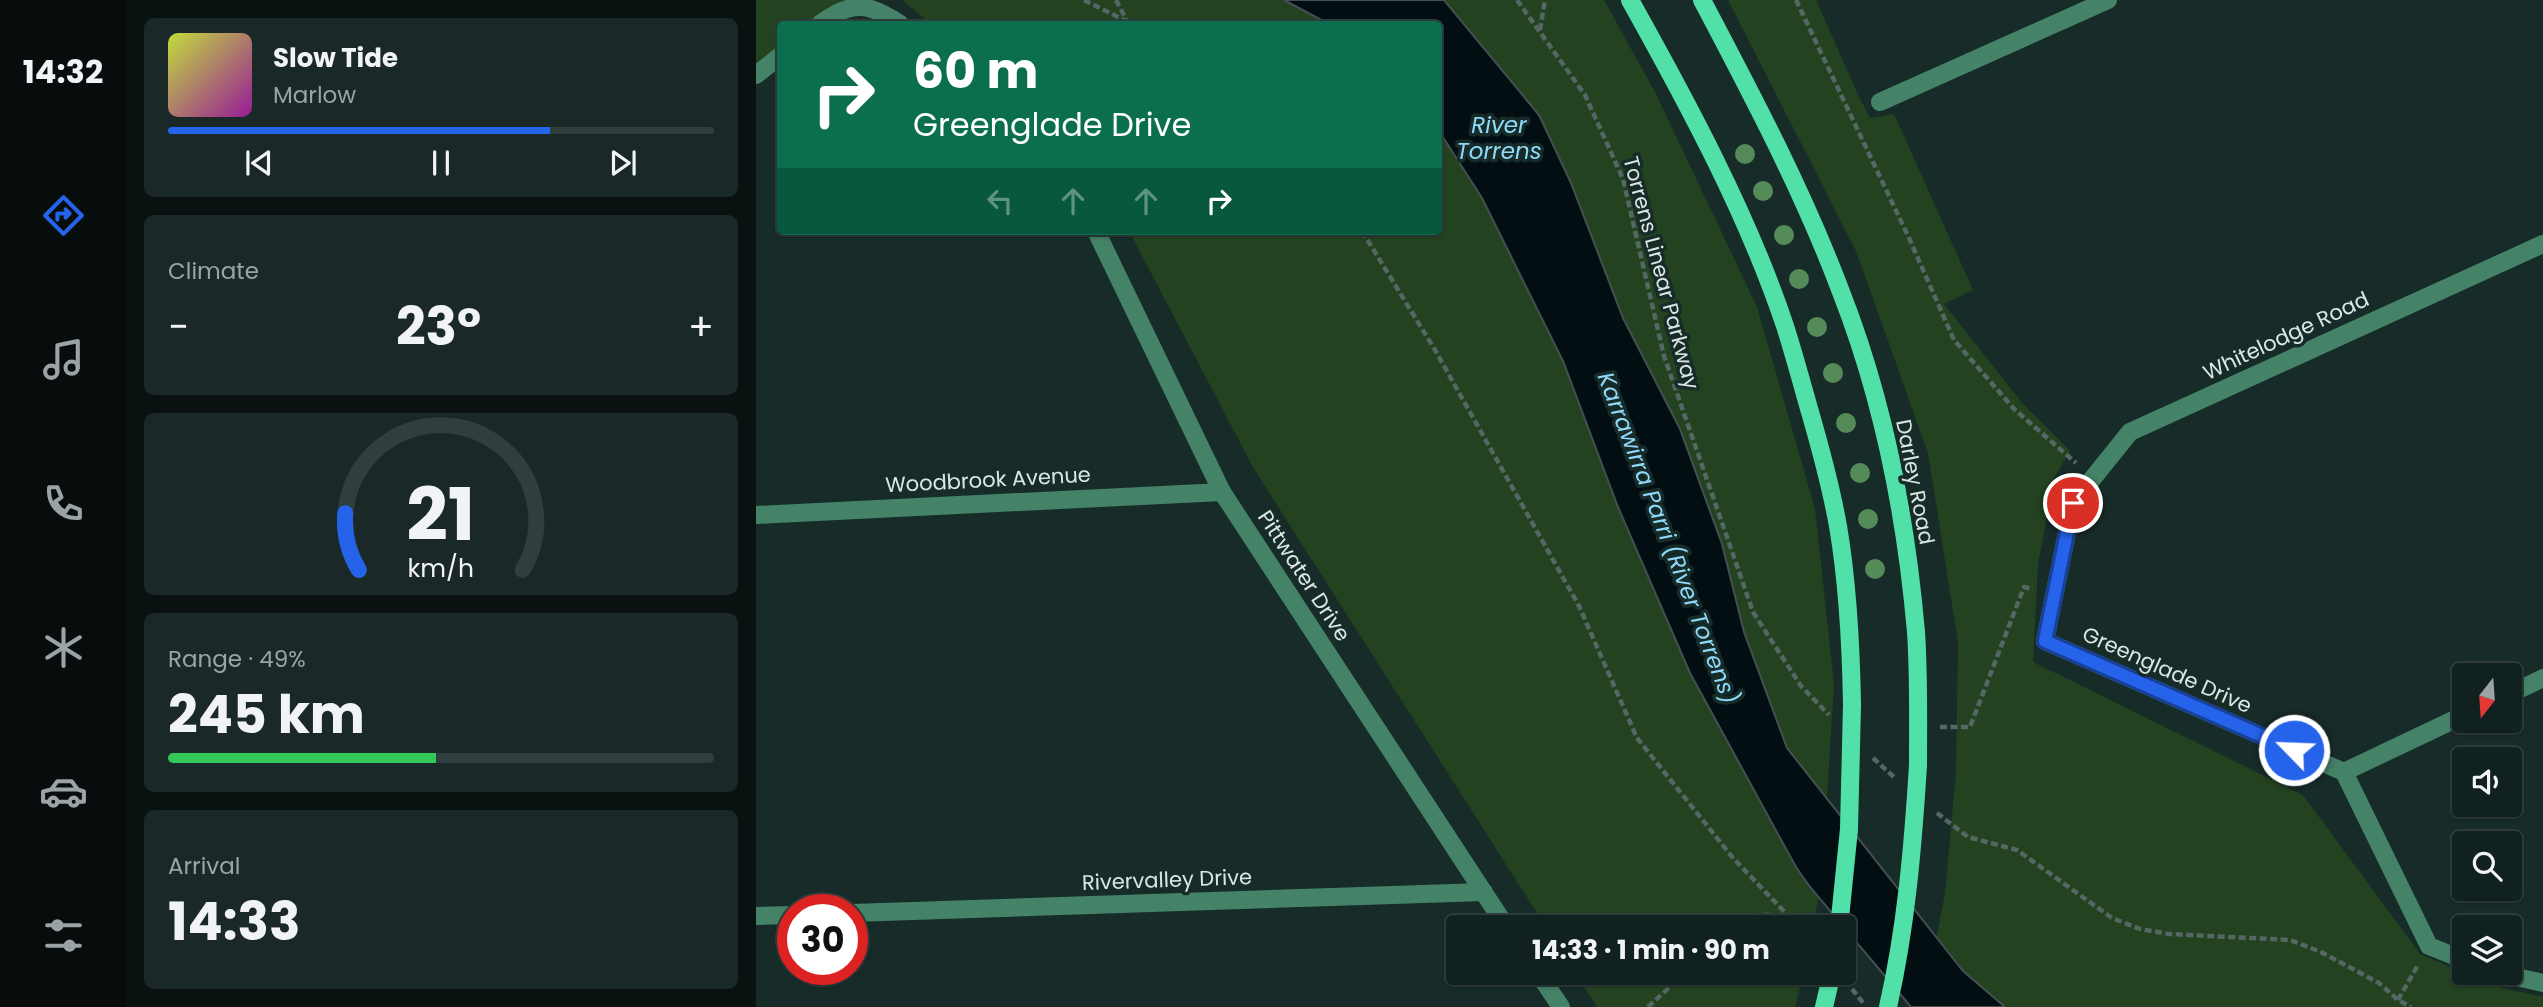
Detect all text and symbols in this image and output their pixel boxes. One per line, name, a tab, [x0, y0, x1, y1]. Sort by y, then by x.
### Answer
text: 60 m	[913, 37, 1038, 105]
text: Slow Tide	[273, 40, 398, 76]
text: 14:32	[23, 49, 103, 94]
icon: right	[798, 49, 889, 140]
text: Marlow	[273, 79, 356, 111]
text: Greenglade Drive	[913, 102, 1191, 147]
water label: River Torrens	[1456, 109, 1542, 167]
icon: previous	[240, 144, 278, 182]
icon: pause	[422, 144, 460, 182]
icon: next	[604, 144, 642, 182]
street label: Torrens Linear Parkway	[1616, 153, 1707, 393]
icon: left	[981, 182, 1019, 220]
icon: ahead	[1054, 182, 1092, 220]
icon: ahead	[1127, 182, 1165, 220]
icon: right	[1200, 182, 1238, 220]
icon: directions	[39, 191, 88, 240]
text: Climate	[168, 255, 259, 287]
street label: Whitelodge Road	[2198, 284, 2373, 387]
text: 23°	[396, 290, 481, 363]
text: −	[168, 300, 189, 353]
text: +	[688, 300, 714, 353]
icon: music	[39, 335, 88, 384]
water label: Karrawirra Parri (River Torrens)	[1590, 367, 1746, 709]
street label: Darley Road	[1889, 417, 1942, 547]
street label: Woodbrook Avenue	[884, 460, 1091, 499]
text: 21	[407, 464, 475, 565]
pin	[2043, 473, 2103, 533]
icon: phone	[39, 479, 88, 528]
icon: arrive	[2054, 484, 2092, 522]
street label: Pittwater Drive	[1251, 505, 1358, 647]
text: km/h	[408, 550, 474, 585]
street label: Greenglade Drive	[2078, 619, 2257, 720]
icon: climate	[39, 623, 88, 672]
text: Range · 49%	[168, 643, 306, 675]
north arrow	[2452, 663, 2522, 733]
map controls	[2452, 663, 2522, 985]
text: 245 km	[168, 678, 365, 751]
position arrow	[2257, 713, 2331, 787]
button: sound	[2452, 747, 2522, 817]
icon: car	[39, 767, 88, 816]
button: search	[2452, 831, 2522, 901]
text: Arrival	[168, 850, 240, 882]
street label: Rivervalley Drive	[1082, 862, 1252, 897]
text: 14:33	[168, 885, 300, 958]
speed limit sign: 30	[777, 894, 868, 985]
icon: filters	[39, 911, 88, 960]
button: layers	[2452, 915, 2522, 985]
text: 14:33 · 1 min · 90 m	[1532, 932, 1770, 968]

